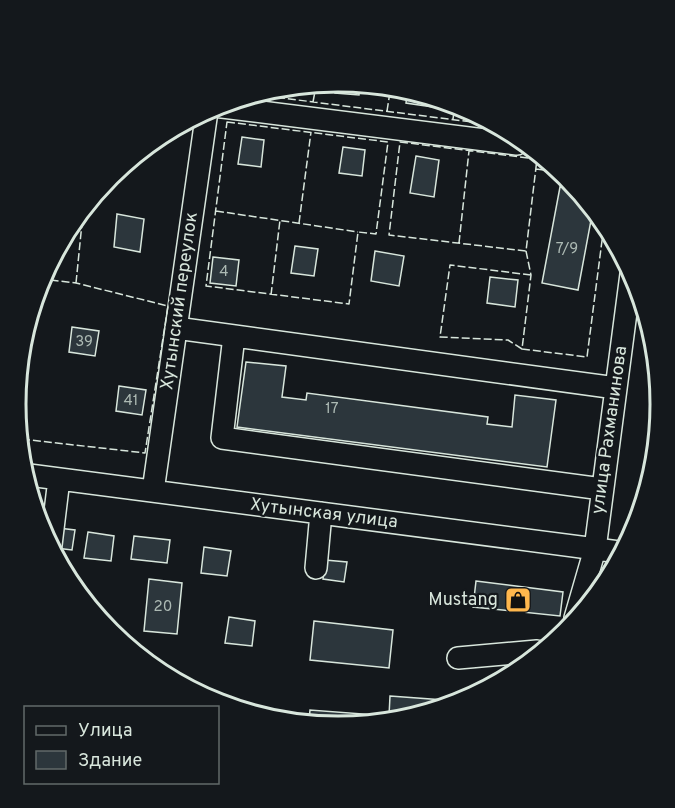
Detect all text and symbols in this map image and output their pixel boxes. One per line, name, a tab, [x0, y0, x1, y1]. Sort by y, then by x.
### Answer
street label: Хутынский переулок	[156, 211, 204, 391]
house number: 7/9	[556, 240, 578, 259]
house number: 4	[219, 263, 229, 282]
house number: 39	[75, 333, 93, 352]
street label: улица Рахманинова	[587, 344, 633, 516]
house number: 41	[124, 392, 138, 411]
house number: 17	[325, 400, 339, 419]
street label: Хутынская улица	[249, 494, 399, 534]
shop icon: Mustang	[503, 585, 533, 615]
place label: Mustang	[428, 589, 498, 612]
house number: 20	[154, 598, 172, 617]
legend	[24, 706, 219, 784]
text: Улица	[78, 720, 132, 743]
text: Здание	[78, 750, 142, 773]

